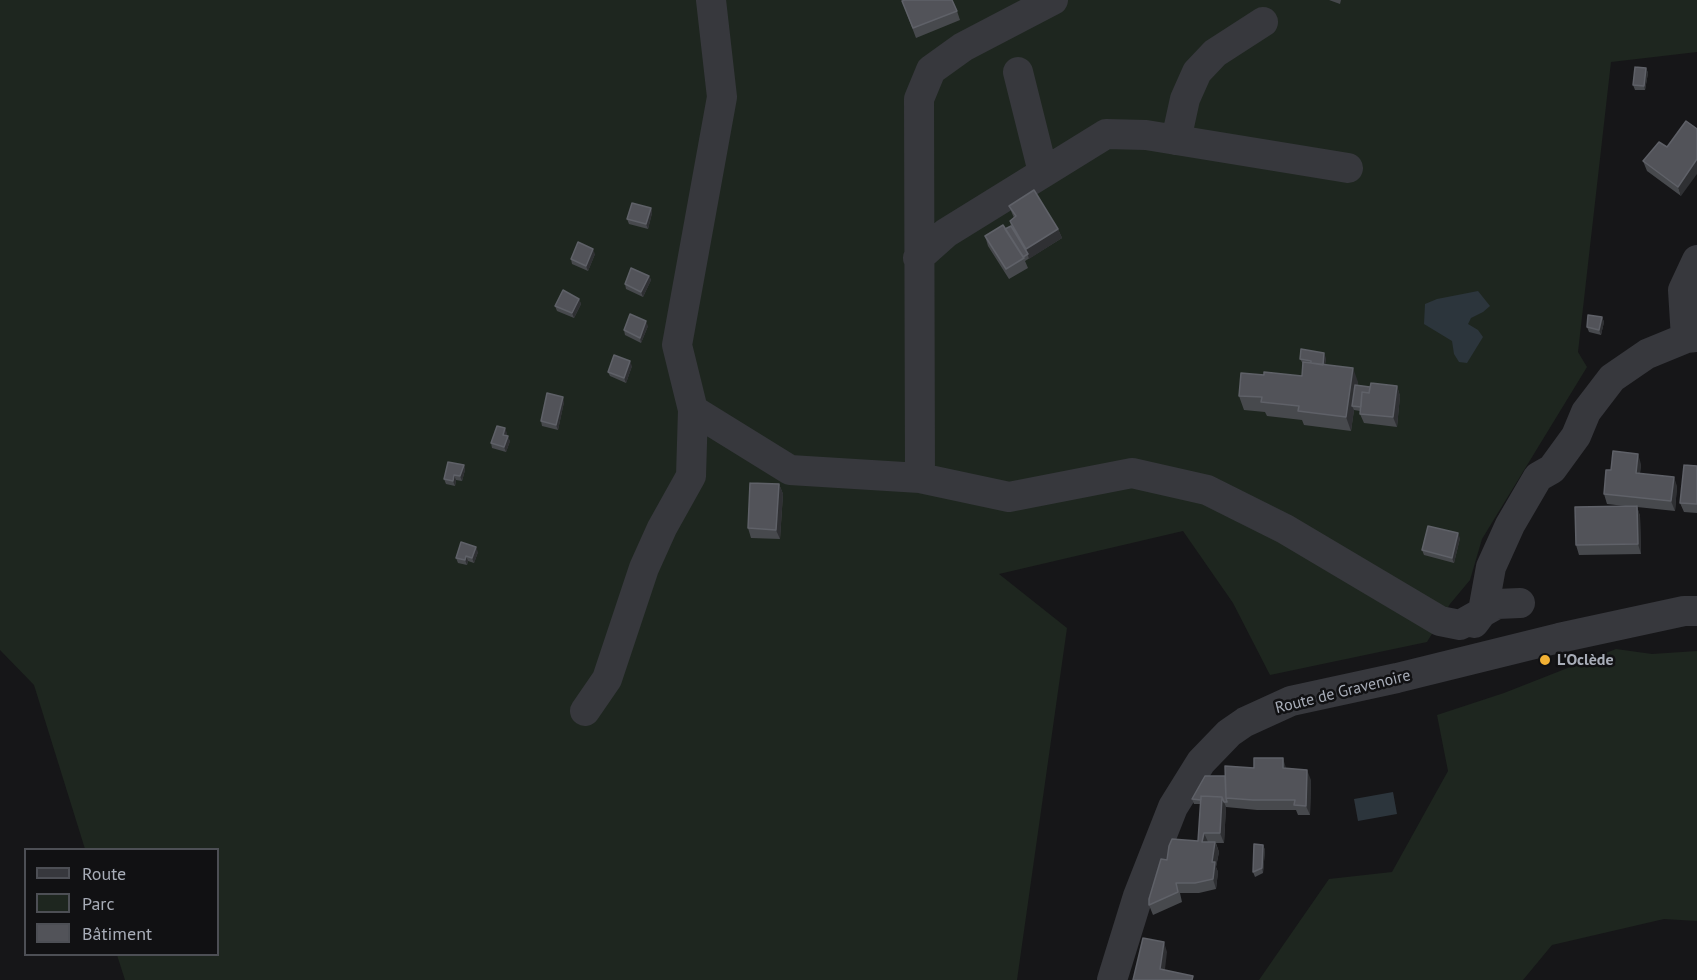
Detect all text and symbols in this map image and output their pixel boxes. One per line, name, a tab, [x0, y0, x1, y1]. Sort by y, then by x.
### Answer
place label: L'Oclède	[1557, 650, 1614, 670]
marker: L'Oclède	[1538, 653, 1552, 667]
street label: Route de Gravenoire	[1273, 666, 1413, 718]
legend	[24, 848, 219, 956]
text: Route	[82, 862, 126, 885]
text: Parc	[82, 892, 115, 915]
text: Bâtiment	[82, 922, 152, 945]

